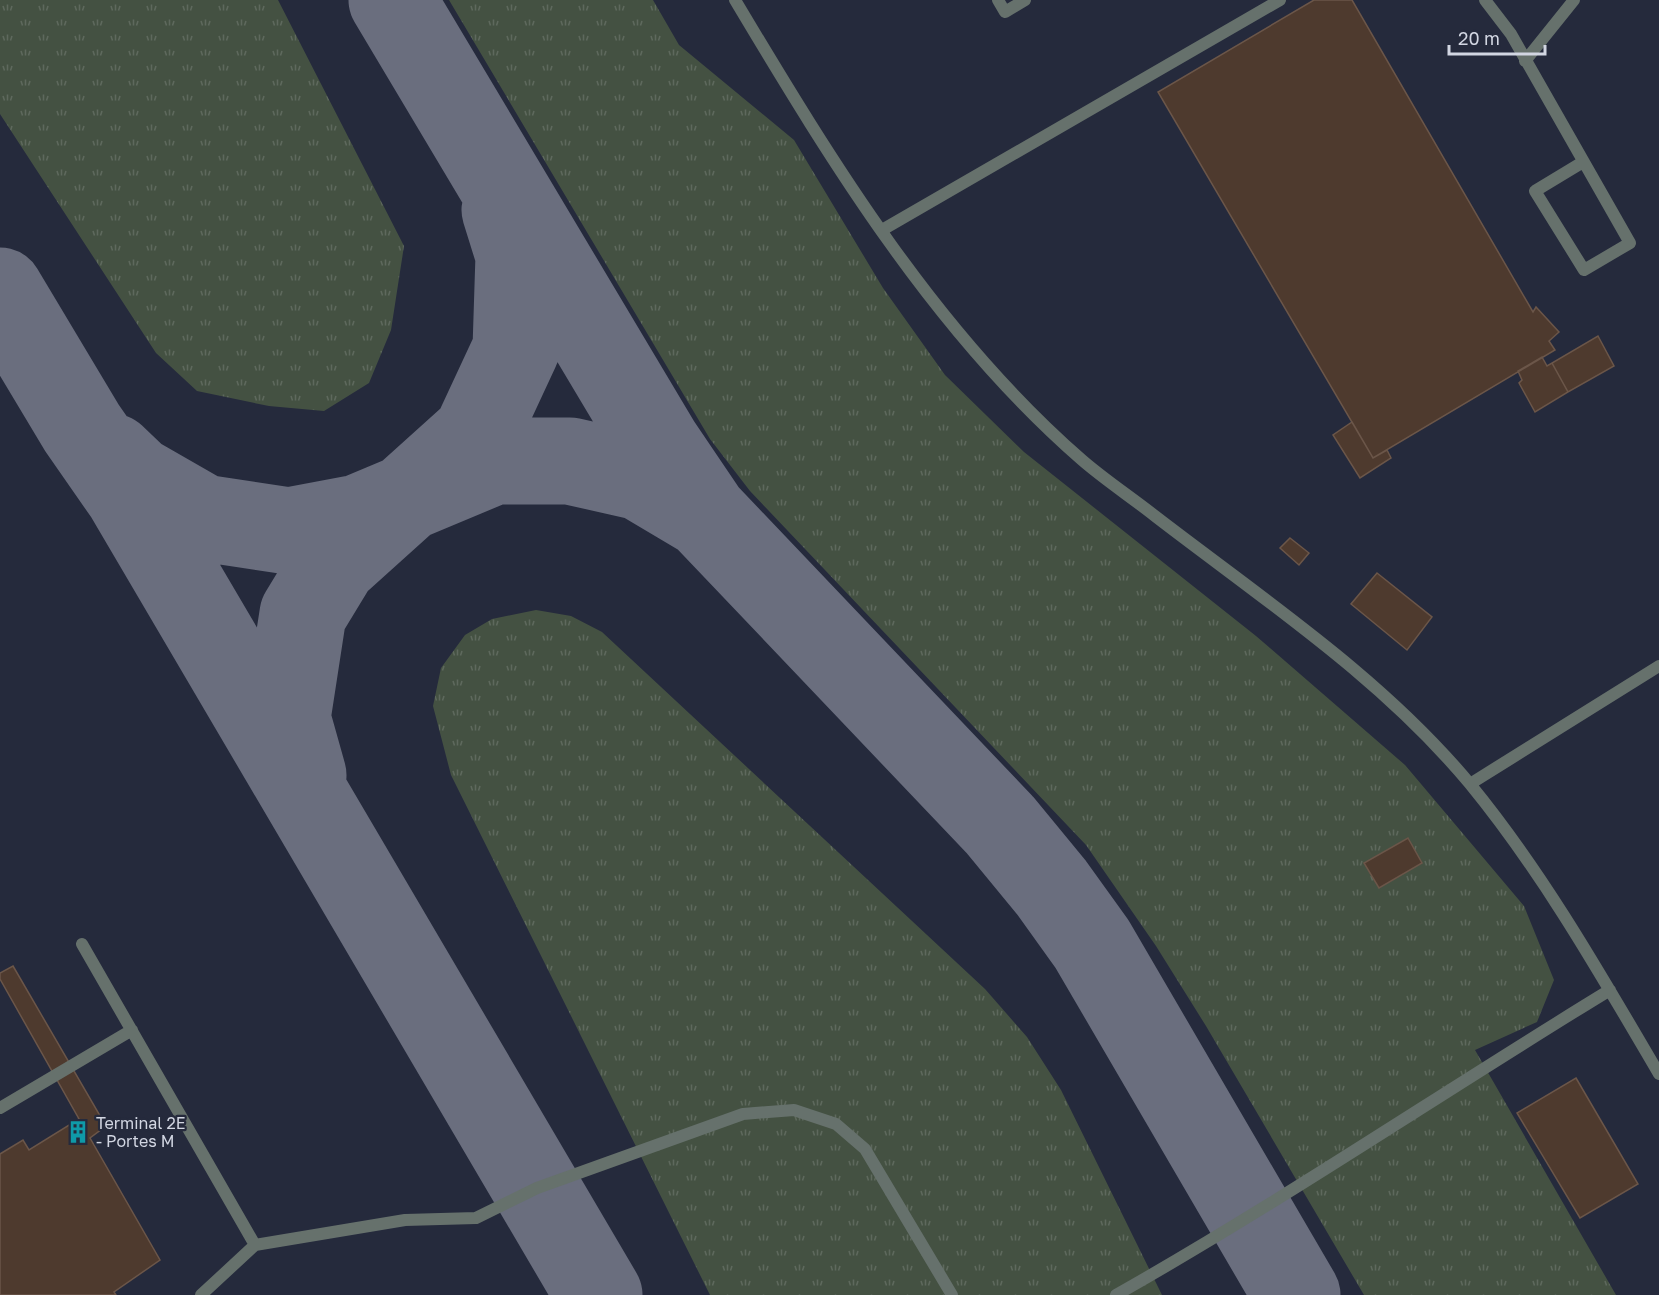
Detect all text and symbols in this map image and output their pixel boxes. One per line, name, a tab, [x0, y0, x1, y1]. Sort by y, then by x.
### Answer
scale bar	[1449, 18, 1545, 56]
text: 20 m	[1458, 27, 1500, 49]
place label: Terminal 2E - Portes M	[96, 1113, 186, 1151]
building icon: Terminal 2E - Portes M	[65, 1119, 91, 1145]

